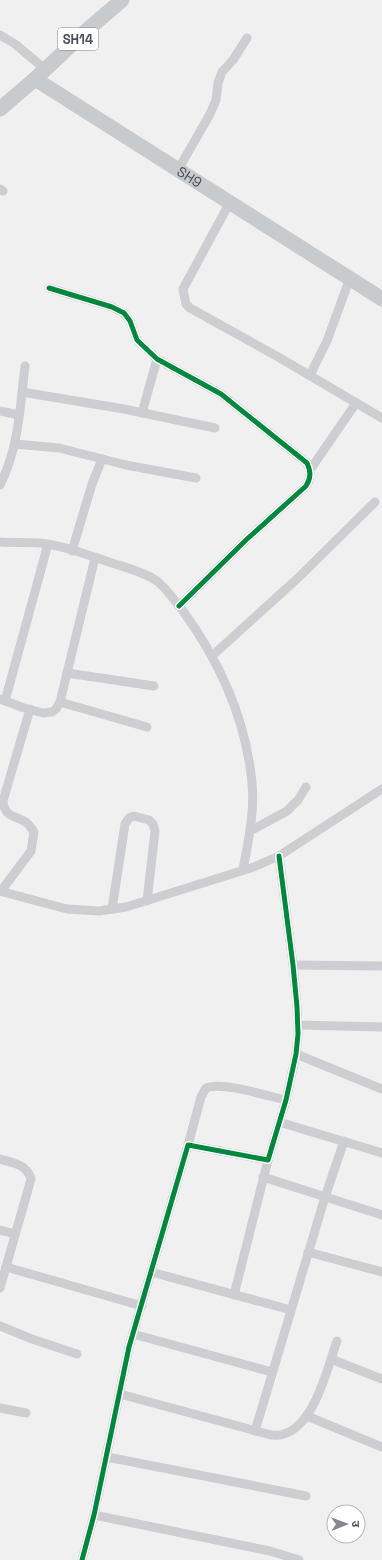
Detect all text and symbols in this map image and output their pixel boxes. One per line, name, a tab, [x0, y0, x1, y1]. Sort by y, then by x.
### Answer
road number: SH14	[58, 28, 98, 50]
street label: SH9	[174, 162, 205, 192]
north arrow	[326, 1504, 366, 1544]
text: उ	[349, 1520, 363, 1528]

